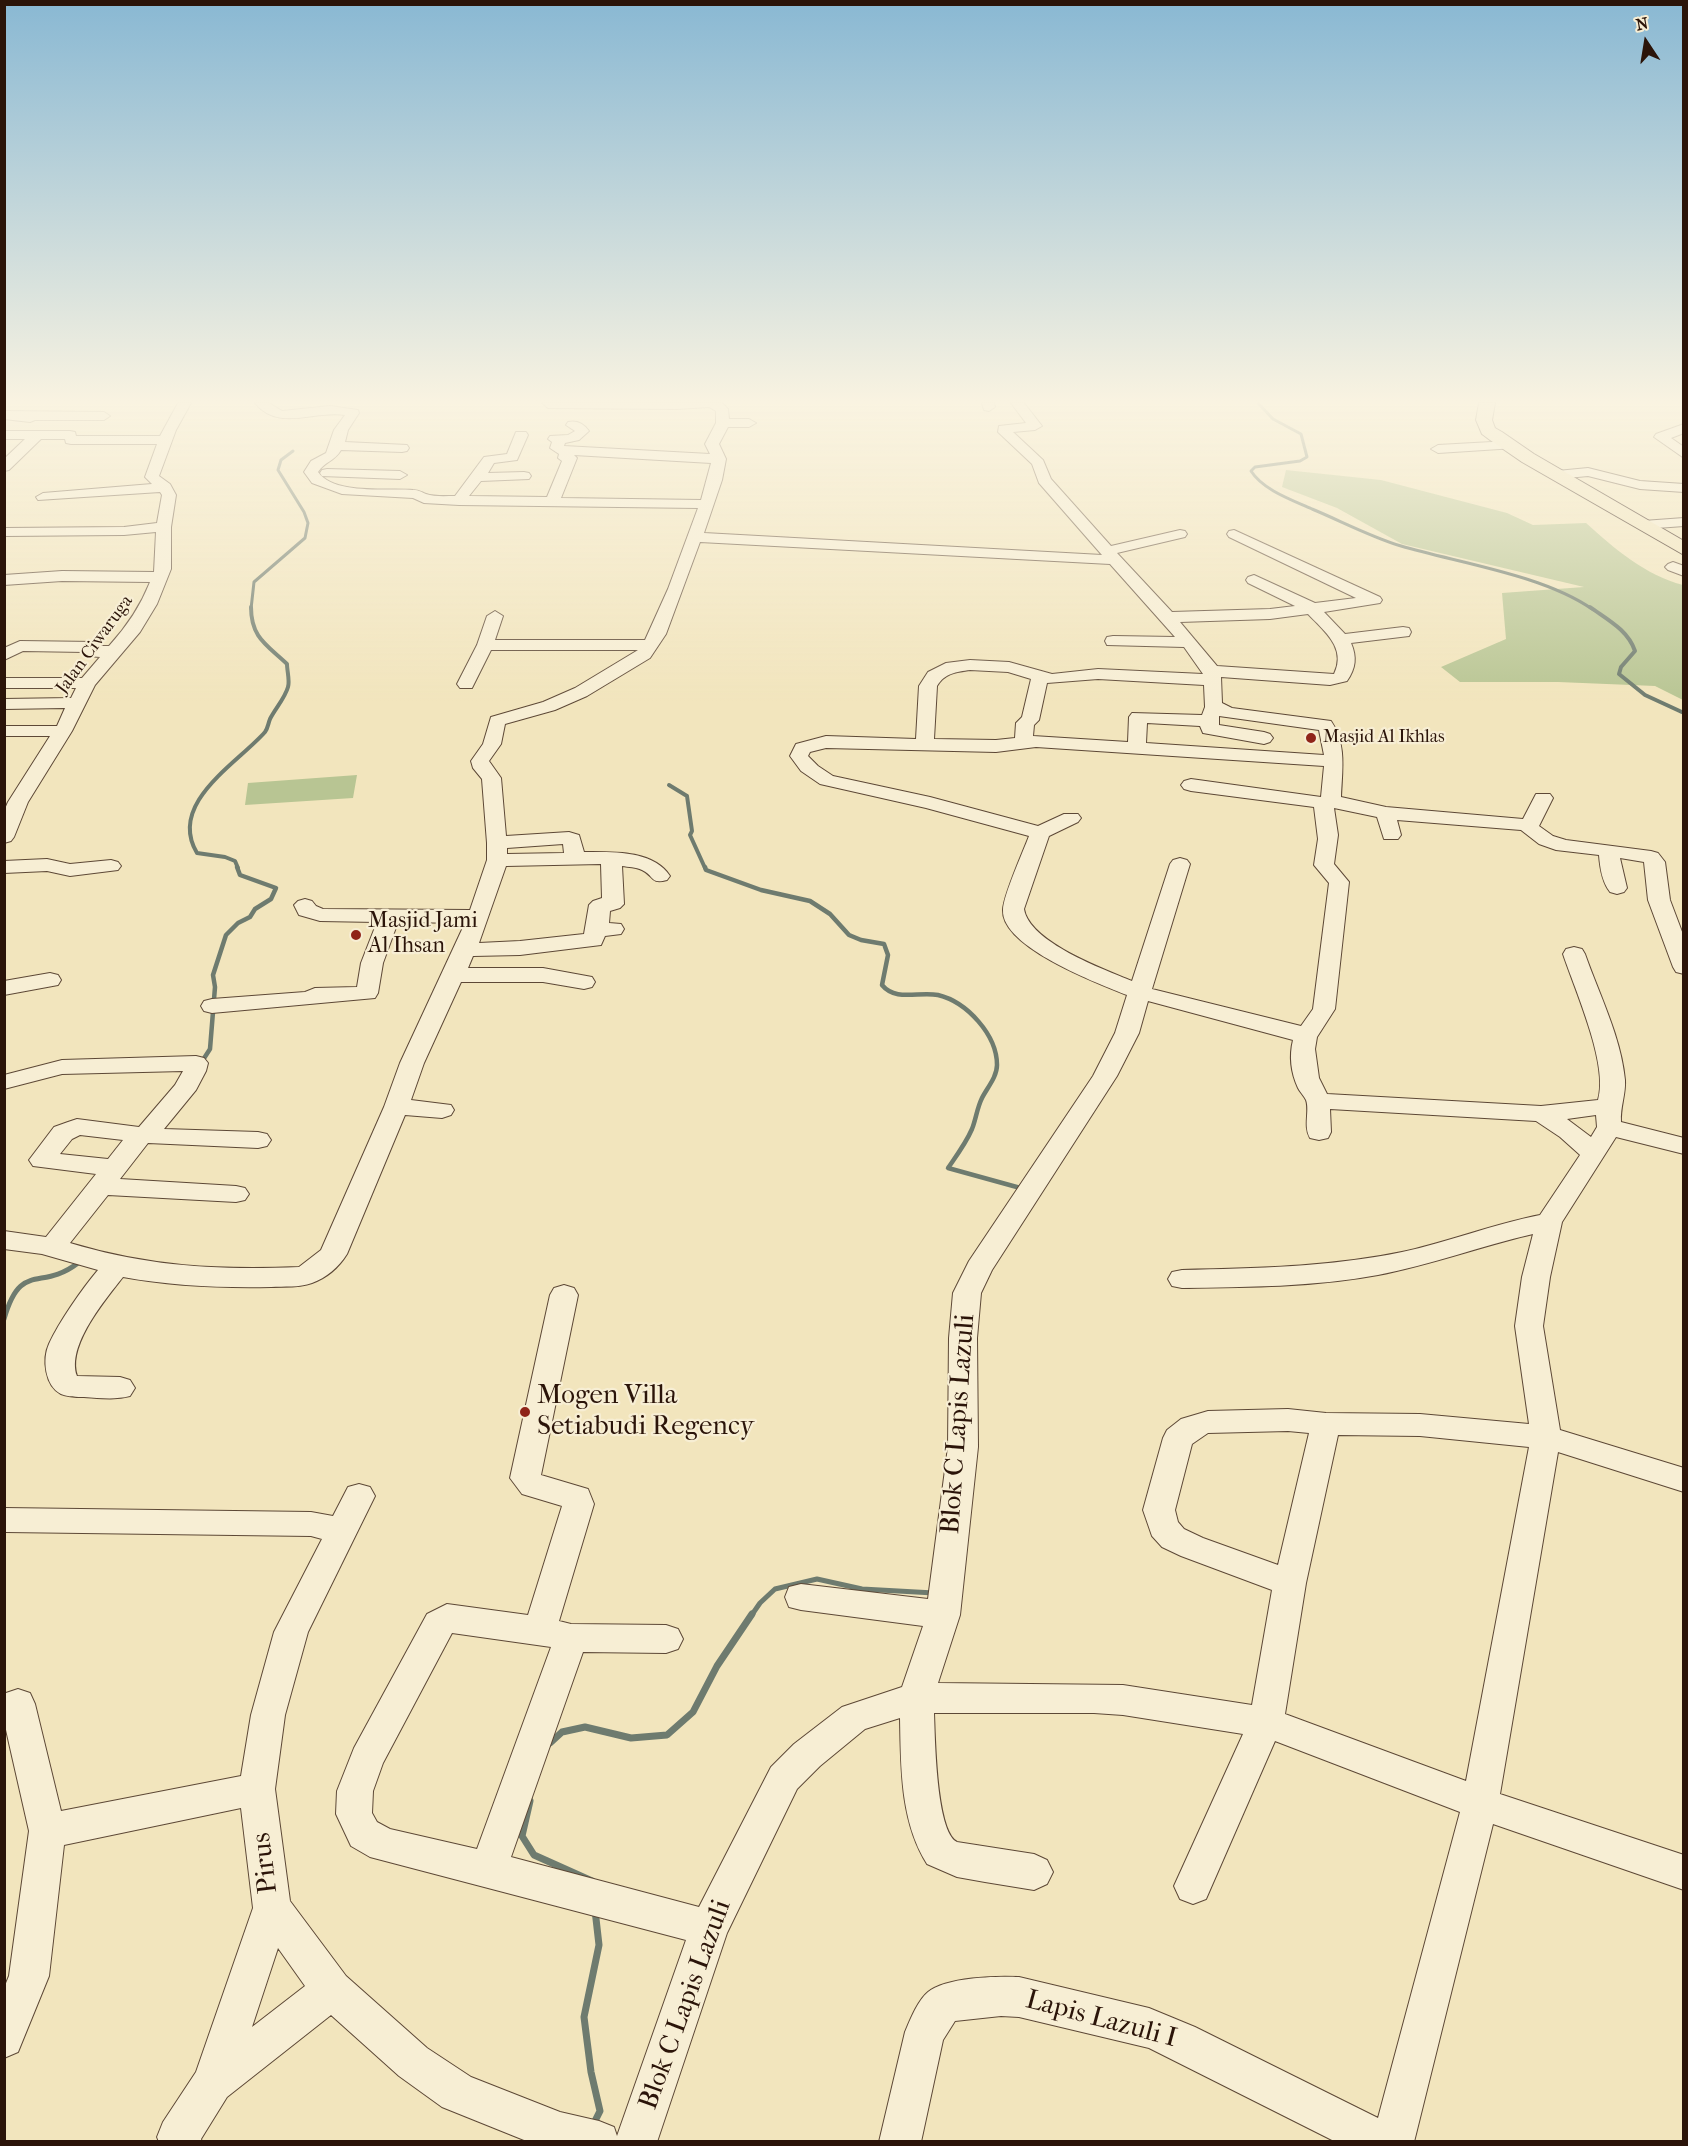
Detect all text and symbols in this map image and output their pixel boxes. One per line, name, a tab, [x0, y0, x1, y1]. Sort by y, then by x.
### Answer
north arrow	[1616, 12, 1676, 72]
text: N	[1634, 13, 1650, 34]
street label: Jalan Ciwaruga	[52, 591, 138, 699]
place label: Masjid Al Ikhlas	[1323, 727, 1445, 749]
marker: Masjid Al Ikhlas	[1304, 731, 1318, 745]
place label: Masjid Jami Al Ihsan	[368, 909, 478, 960]
marker: Masjid Jami Al Ihsan	[349, 928, 363, 942]
street label: Blok C Lapis Lazuli	[935, 1313, 983, 1535]
place label: Mogen Villa Setiabudi Regency	[537, 1380, 754, 1443]
marker: Mogen Villa Setiabudi Regency	[518, 1405, 532, 1419]
street label: Pirus	[246, 1831, 286, 1895]
street label: Blok C Lapis Lazuli	[633, 1896, 739, 2114]
street label: Lapis Lazuli I	[1022, 1984, 1180, 2056]

